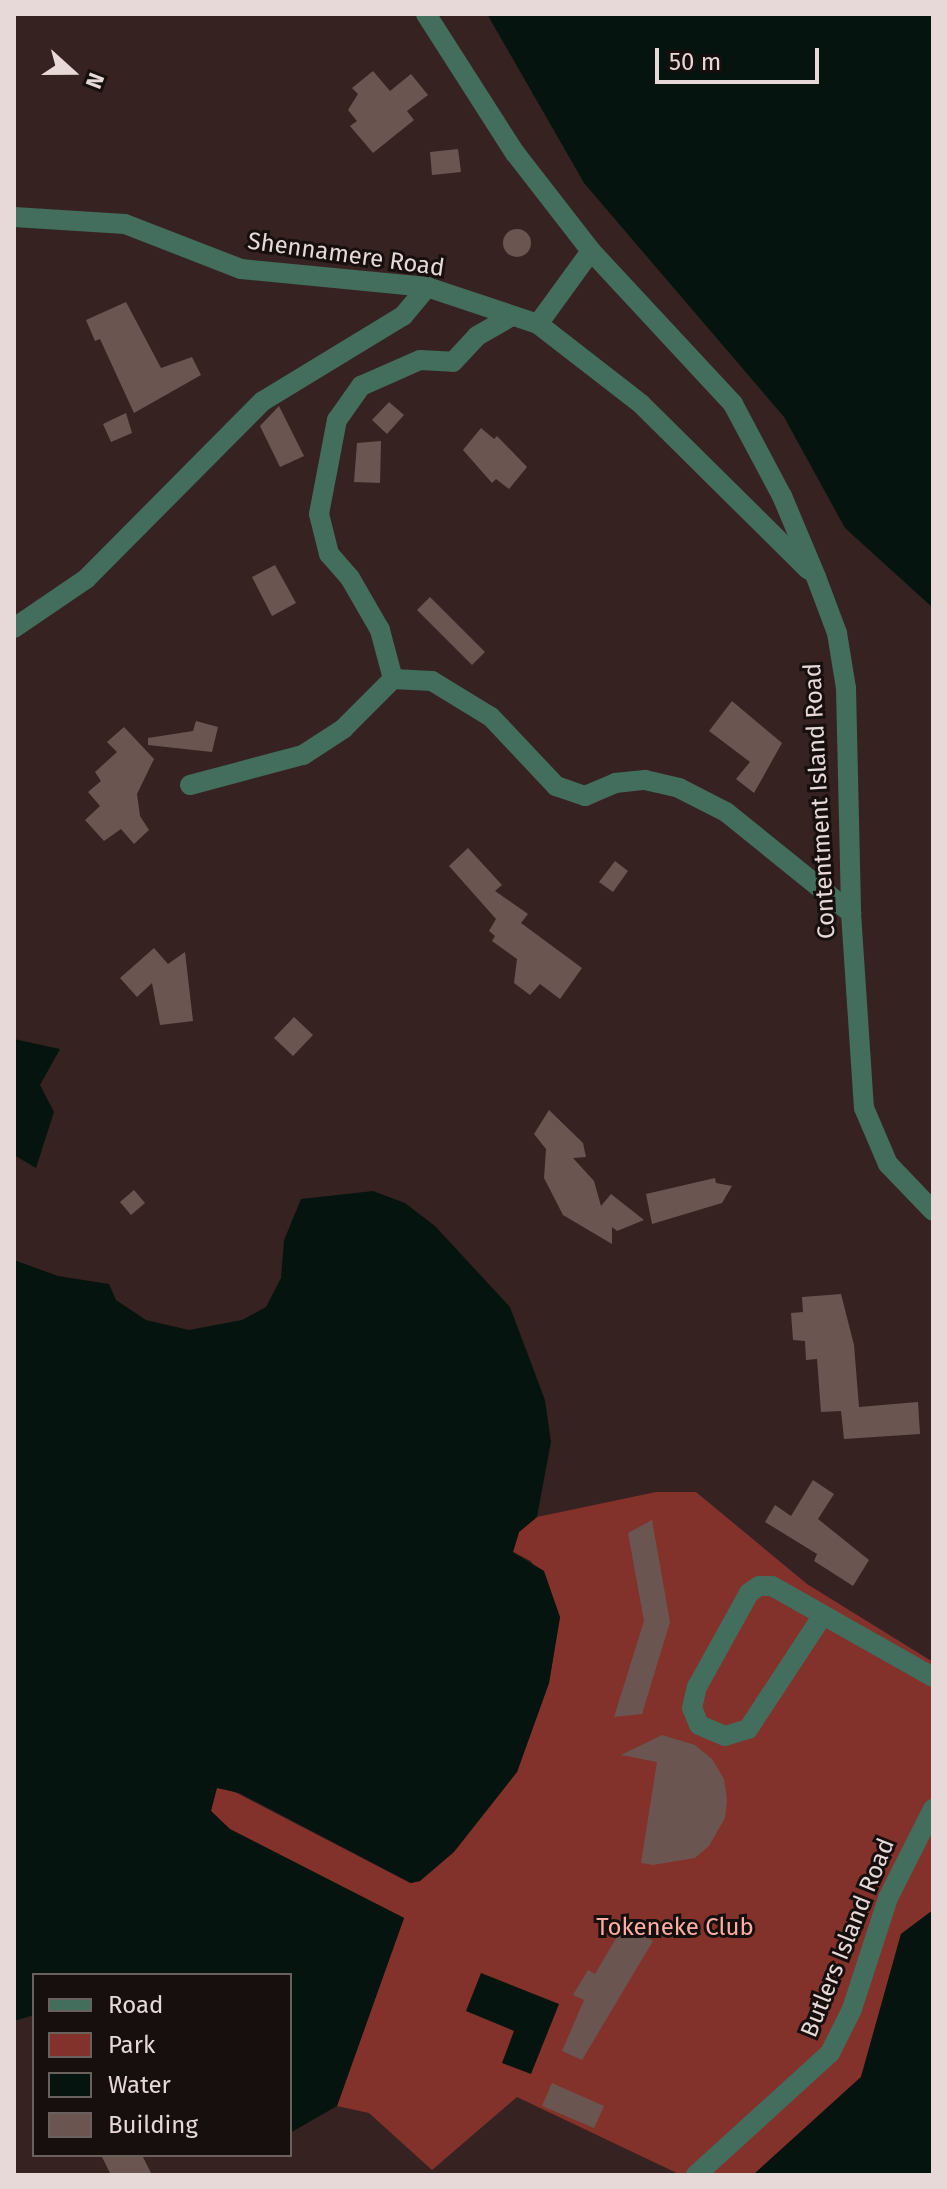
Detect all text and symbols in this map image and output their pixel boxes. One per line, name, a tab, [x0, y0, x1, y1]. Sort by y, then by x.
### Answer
north arrow	[32, 32, 112, 112]
scale bar	[659, 32, 823, 82]
text: 50 m	[669, 48, 721, 76]
text: N	[80, 69, 110, 92]
street label: Shennamere Road	[246, 227, 446, 283]
street label: Contentment Island Road	[798, 662, 842, 940]
street label: Butlers Island Road	[795, 1834, 901, 2042]
park label: Tokeneke Club	[596, 1914, 754, 1942]
legend	[32, 1973, 292, 2157]
text: Road	[108, 1991, 163, 2019]
text: Park	[108, 2031, 155, 2059]
text: Water	[108, 2071, 171, 2099]
text: Building	[108, 2111, 198, 2139]

